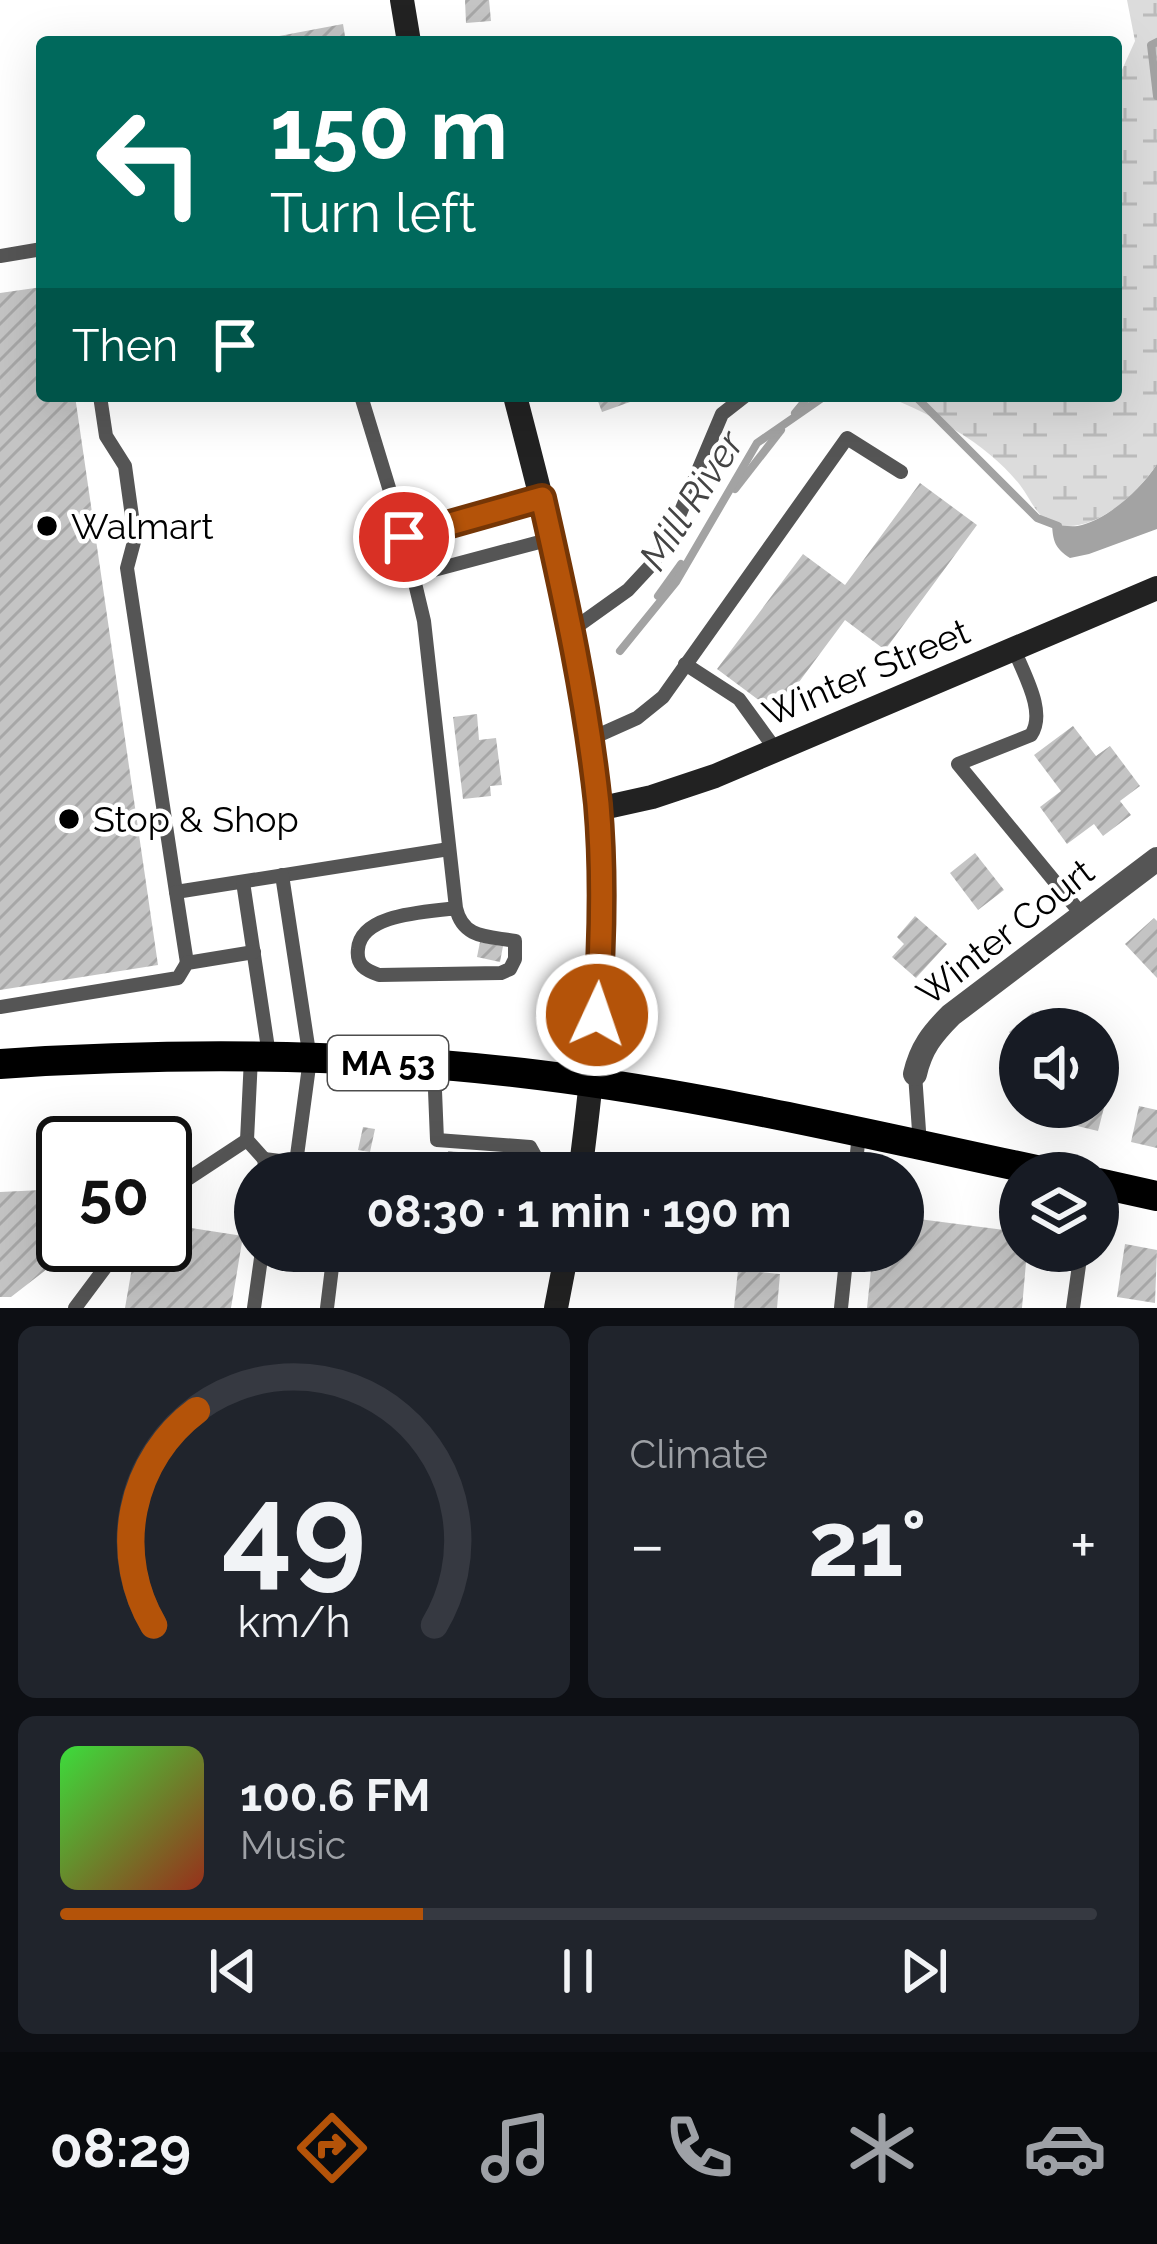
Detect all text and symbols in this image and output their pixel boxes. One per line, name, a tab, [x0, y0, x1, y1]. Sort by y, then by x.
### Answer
text: 150 m	[270, 80, 508, 179]
icon: left	[72, 84, 228, 240]
text: Turn left	[270, 181, 477, 245]
icon: arrive	[202, 312, 268, 378]
text: Then	[72, 319, 178, 372]
water label: Mill River	[629, 421, 754, 578]
pin	[353, 486, 455, 588]
icon: arrive	[371, 504, 437, 570]
place label: Walmart	[71, 505, 214, 547]
marker: Walmart	[34, 513, 60, 539]
street label: Winter Street	[757, 610, 975, 734]
place label: Stop & Shop	[93, 798, 299, 840]
marker: Stop & Shop	[56, 806, 82, 832]
street label: Winter Court	[908, 850, 1102, 1014]
position arrow	[534, 952, 660, 1078]
map controls	[999, 1008, 1119, 1272]
button: sound	[999, 1008, 1119, 1128]
road number: MA 53	[328, 1036, 448, 1090]
speed limit sign: 50	[36, 1116, 192, 1272]
button: layers	[999, 1152, 1119, 1272]
text: 08:30 · 1 min · 190 m	[367, 1185, 791, 1238]
text: Climate	[630, 1431, 768, 1477]
text: 49	[221, 1457, 366, 1603]
text: 21°	[808, 1491, 927, 1597]
text: −	[630, 1506, 665, 1583]
text: +	[1070, 1506, 1097, 1583]
text: km/h	[237, 1597, 350, 1647]
text: 100.6 FM	[240, 1769, 431, 1822]
text: Music	[240, 1822, 346, 1868]
icon: previous	[200, 1938, 266, 2004]
icon: pause	[545, 1938, 611, 2004]
icon: next	[891, 1938, 957, 2004]
icon: directions	[290, 2106, 374, 2190]
icon: music	[474, 2106, 558, 2190]
icon: phone	[657, 2106, 741, 2190]
icon: climate	[840, 2106, 924, 2190]
icon: car	[1023, 2106, 1107, 2190]
text: 08:29	[50, 2116, 191, 2180]

